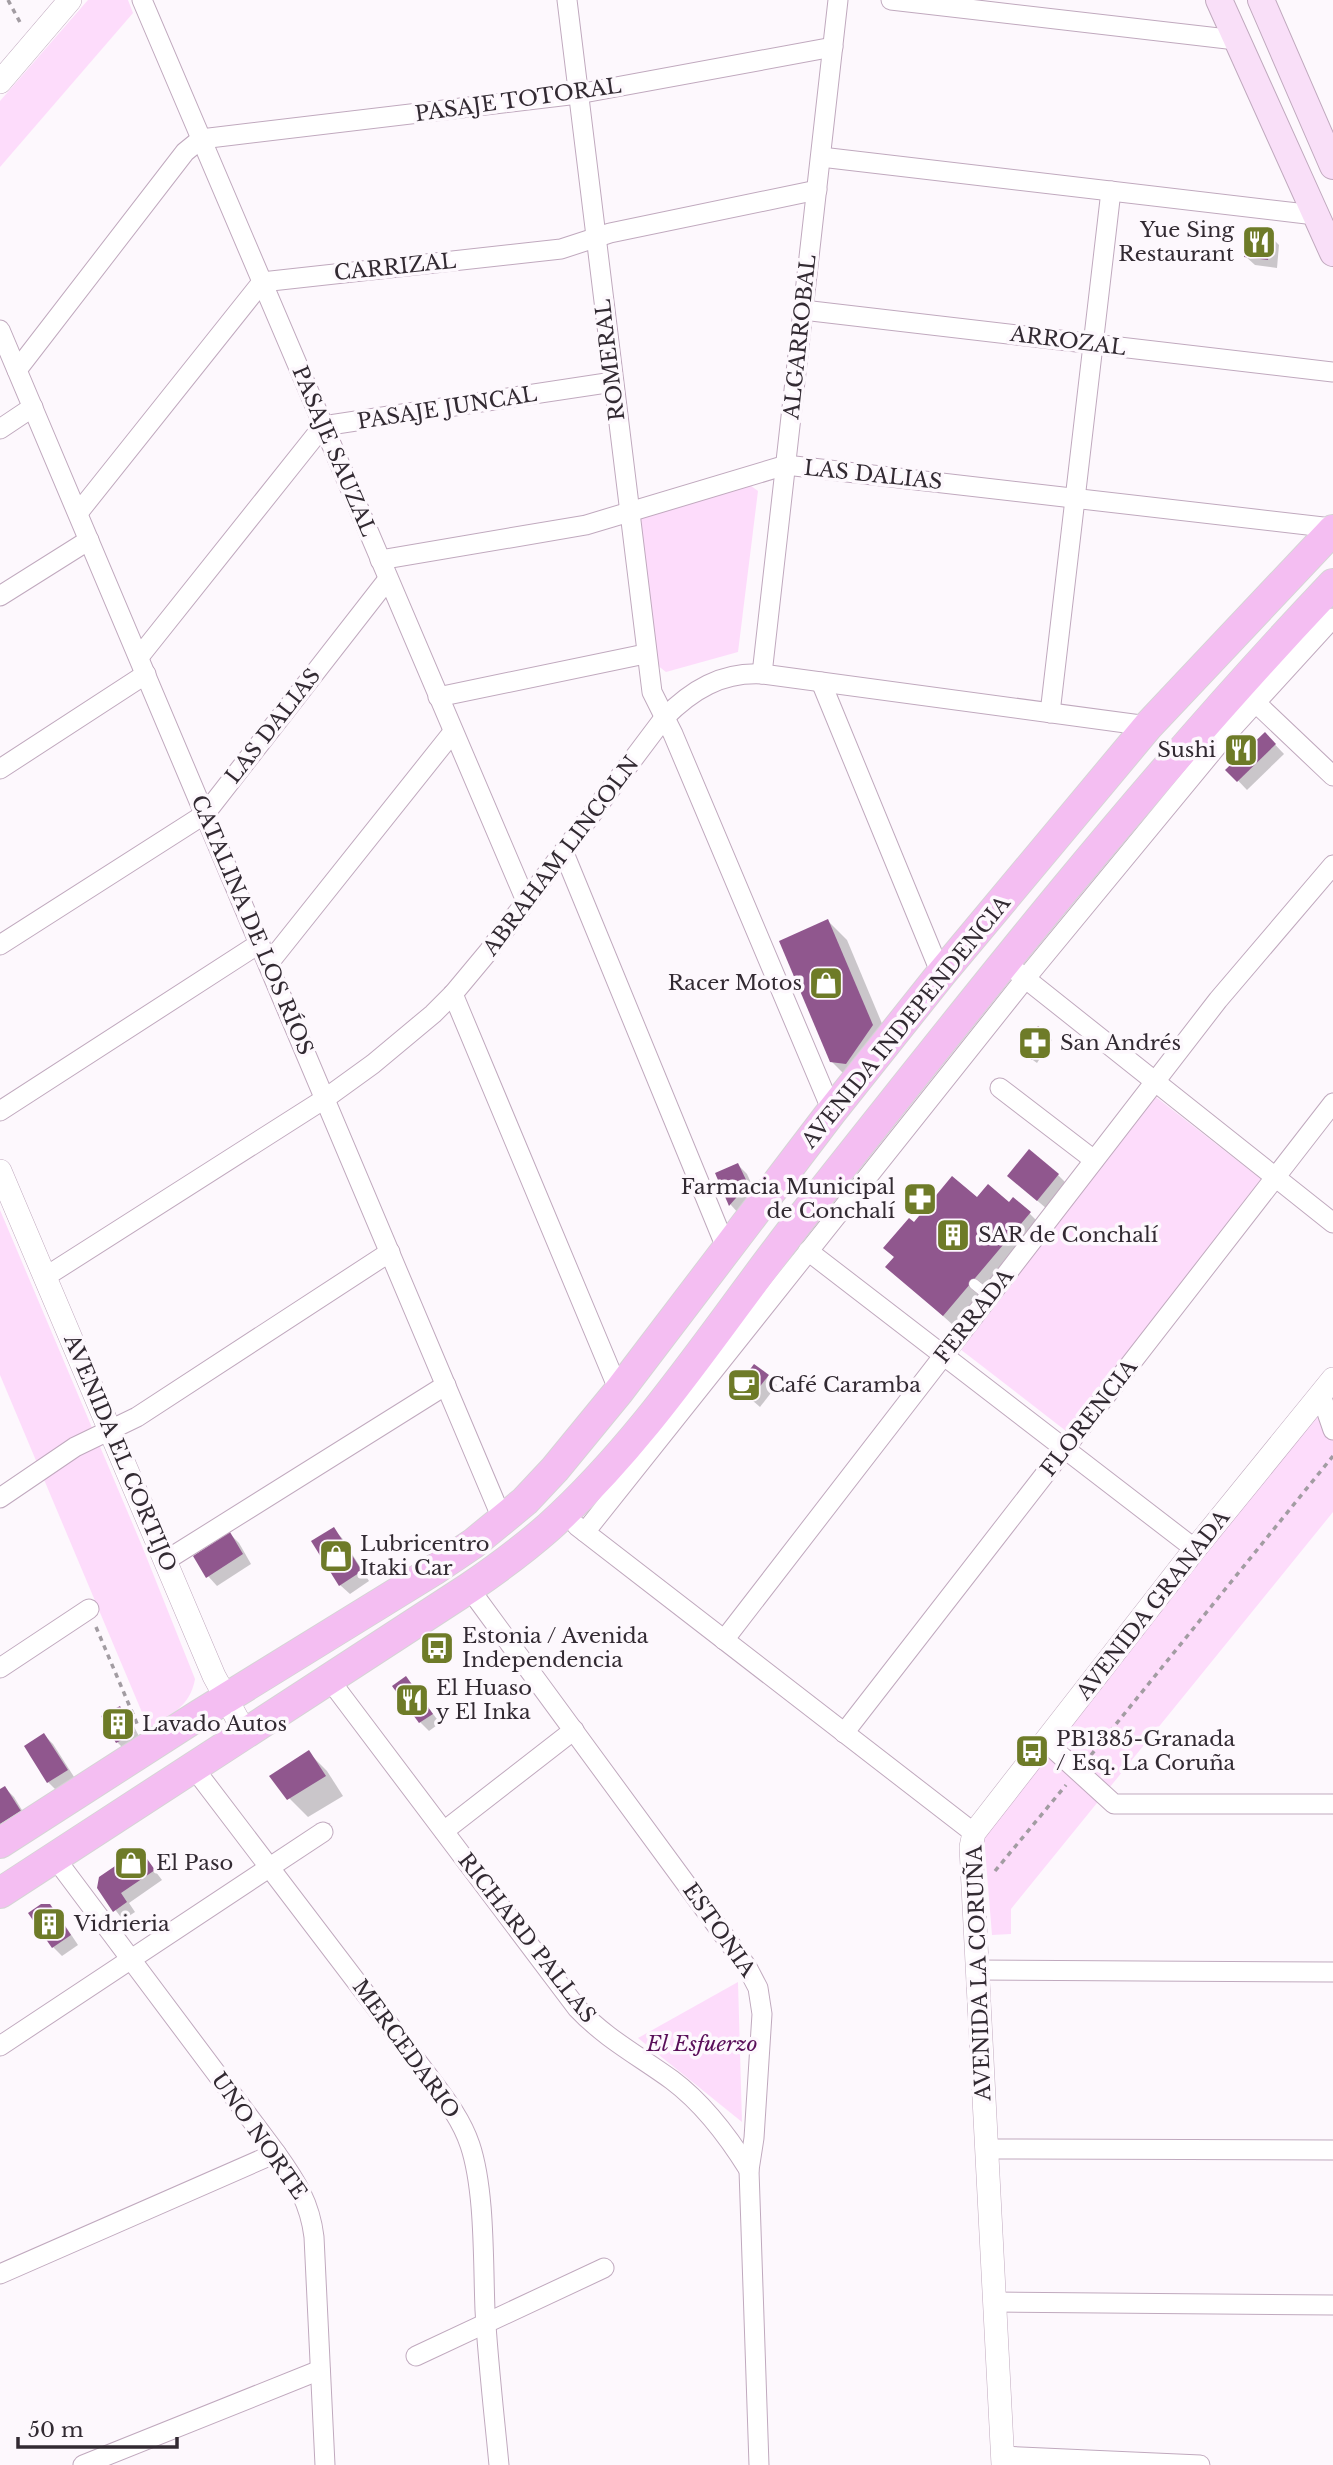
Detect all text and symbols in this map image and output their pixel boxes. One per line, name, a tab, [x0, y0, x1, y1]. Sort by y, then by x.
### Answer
street label: PASAJE TOTORAL	[413, 73, 623, 127]
place label: Yue Sing Restaurant	[1118, 217, 1234, 267]
restaurant icon: Yue Sing Restaurant	[1240, 223, 1278, 261]
street label: CARRIZAL	[333, 248, 457, 286]
street label: ALGARROBAL	[778, 253, 822, 422]
street label: ROMERAL	[590, 298, 630, 422]
street label: ARROZAL	[1008, 321, 1127, 361]
street label: PASAJE SAUZAL	[286, 362, 382, 540]
street label: PASAJE JUNCAL	[355, 381, 539, 435]
street label: LAS DALIAS	[803, 455, 943, 495]
street label: LAS DALIAS	[220, 663, 326, 789]
restaurant icon: Sushi	[1222, 731, 1260, 769]
place label: Sushi	[1157, 737, 1216, 763]
street label: ABRAHAM LINCOLN	[477, 751, 644, 962]
street label: CATALINA DE LOS RÍOS	[185, 791, 319, 1059]
street label: AVENIDA INDEPENDENCIA	[795, 890, 1016, 1154]
shop icon: Racer Motos	[807, 964, 845, 1002]
place label: Racer Motos	[668, 970, 802, 996]
pharmacy icon: San Andrés	[1016, 1024, 1054, 1062]
place label: San Andrés	[1060, 1030, 1181, 1056]
place label: Farmacia Municipal de Conchalí	[681, 1174, 896, 1224]
pharmacy icon: Farmacia Municipal de Conchalí	[901, 1180, 939, 1218]
building icon: SAR de Conchalí	[934, 1216, 972, 1254]
place label: SAR de Conchalí	[978, 1222, 1159, 1248]
street label: FERRADA	[929, 1263, 1019, 1368]
street label: AVENIDA EL CORTIJO	[58, 1330, 182, 1576]
street label: FLORENCIA	[1035, 1354, 1143, 1482]
cafe icon: Café Caramba	[725, 1366, 763, 1404]
place label: Café Caramba	[768, 1372, 921, 1398]
street label: AVENIDA GRANADA	[1070, 1504, 1236, 1706]
place label: Lubricentro Itaki Car	[360, 1531, 489, 1581]
shop icon: Lubricentro Itaki Car	[317, 1537, 355, 1575]
place label: Estonia / Avenida Independencia	[462, 1623, 649, 1673]
bus stop icon: Estonia / Avenida Independencia	[418, 1629, 456, 1667]
place label: El Huaso y El Inka	[436, 1675, 532, 1725]
restaurant icon: El Huaso y El Inka	[393, 1681, 431, 1719]
building icon: Lavado Autos	[99, 1705, 137, 1743]
place label: Lavado Autos	[142, 1711, 287, 1737]
place label: PB1385-Granada / Esq. La Coruña	[1056, 1726, 1236, 1776]
bus stop icon: PB1385-Granada / Esq. La Coruña	[1013, 1732, 1051, 1770]
shop icon: El Paso	[112, 1844, 150, 1882]
street label: AVENIDA LA CORUÑA	[962, 1844, 996, 2102]
street label: RICHARD PALLAS	[453, 1848, 601, 2028]
place label: El Paso	[156, 1850, 233, 1876]
street label: ESTONIA	[677, 1878, 761, 1983]
building icon: Vidrieria	[30, 1905, 68, 1943]
place label: Vidrieria	[73, 1911, 170, 1937]
street label: MERCEDARIO	[347, 1974, 465, 2124]
park label: El Esfuerzo	[645, 2031, 758, 2057]
street label: UNO NORTE	[206, 2067, 312, 2205]
scale bar	[18, 2406, 177, 2450]
text: 50 m	[28, 2417, 84, 2443]

